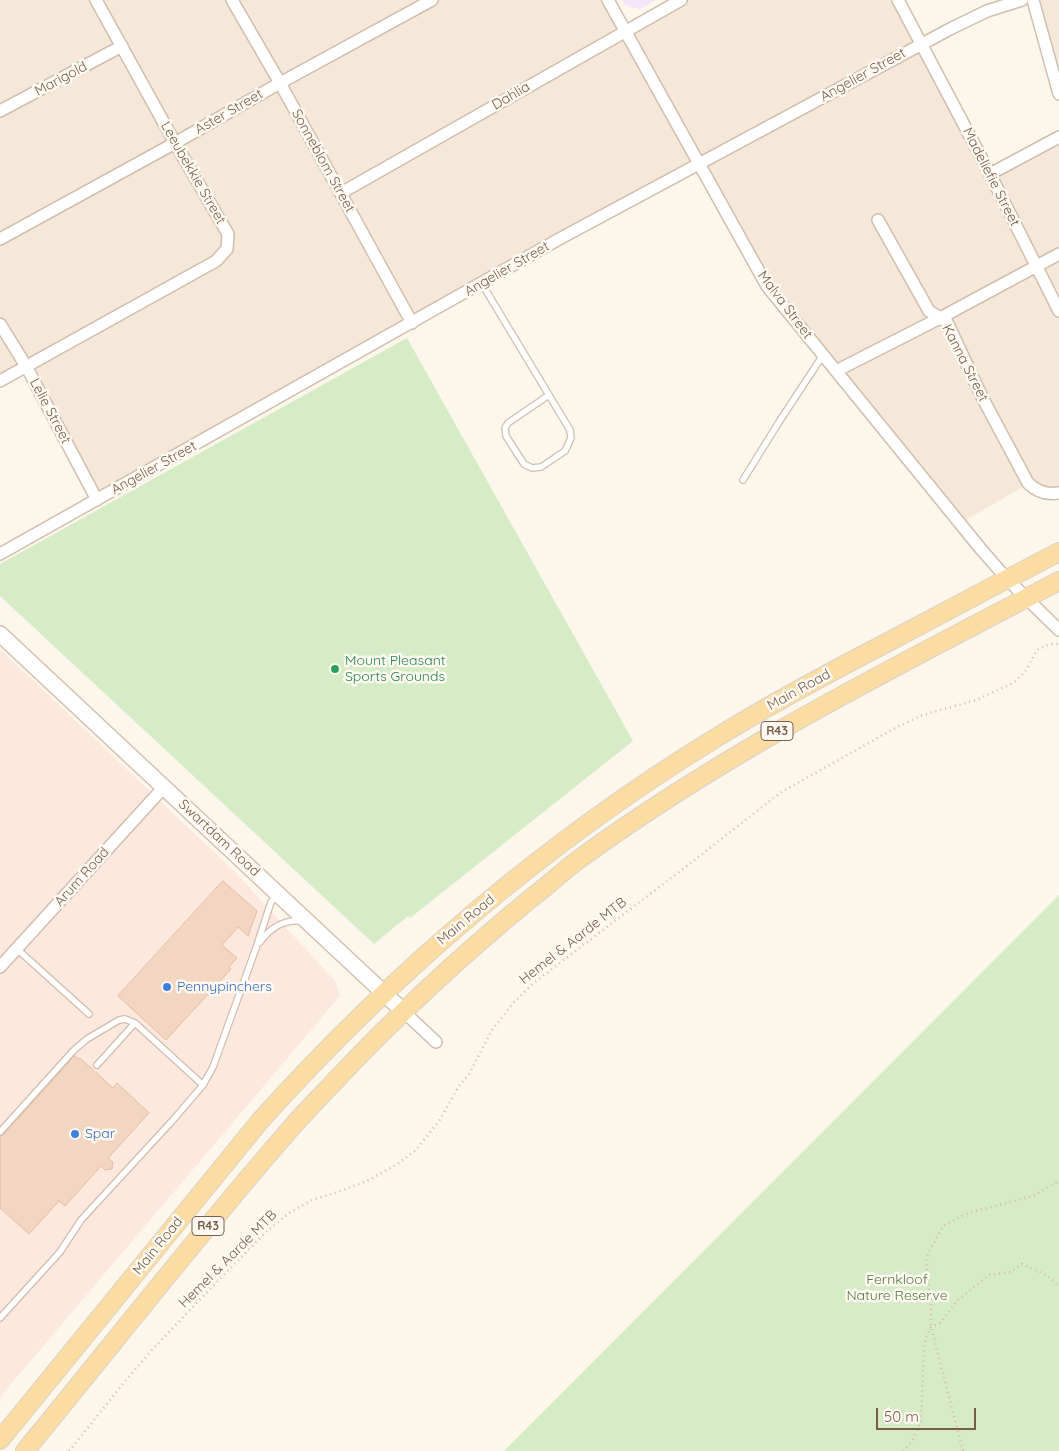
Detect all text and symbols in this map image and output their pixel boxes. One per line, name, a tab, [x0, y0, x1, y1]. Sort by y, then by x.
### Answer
street label: Angelier Street	[817, 45, 909, 105]
street label: Marigold	[32, 58, 90, 100]
street label: Dahlia	[489, 78, 533, 114]
street label: Aster Street	[192, 86, 266, 138]
street label: Sonneblom Street	[288, 107, 358, 215]
street label: Leeubekkie Street	[157, 119, 229, 227]
street label: Madeliefie Street	[959, 125, 1023, 229]
street label: Angelier Street	[462, 238, 552, 300]
street label: Malva Street	[754, 268, 816, 342]
street label: Kanna Street	[938, 321, 992, 405]
street label: Lelie Street	[26, 375, 74, 447]
street label: Angelier Street	[108, 438, 200, 498]
place label: Mount Pleasant Sports Grounds	[345, 653, 446, 686]
marker: Mount Pleasant Sports Grounds	[329, 663, 341, 675]
street label: Main Road	[764, 666, 834, 714]
road number: R43	[761, 721, 793, 740]
street label: Swartdam Road	[175, 796, 263, 880]
street label: Arum Road	[51, 844, 113, 910]
street label: Main Road	[434, 891, 498, 949]
street label: Hemel & Aarde MTB	[516, 894, 630, 988]
place label: Pennypinchers	[177, 979, 272, 995]
marker: Pennypinchers	[161, 981, 173, 993]
place label: Spar	[85, 1126, 115, 1142]
marker: Spar	[69, 1128, 81, 1140]
street label: Hemel & Aarde MTB	[176, 1207, 280, 1311]
street label: Main Road	[130, 1214, 186, 1278]
road number: R43	[192, 1216, 224, 1236]
park label: Fernkloof Nature Reserve	[846, 1272, 948, 1304]
scale bar	[879, 1398, 979, 1430]
text: 50 m	[884, 1407, 919, 1426]

